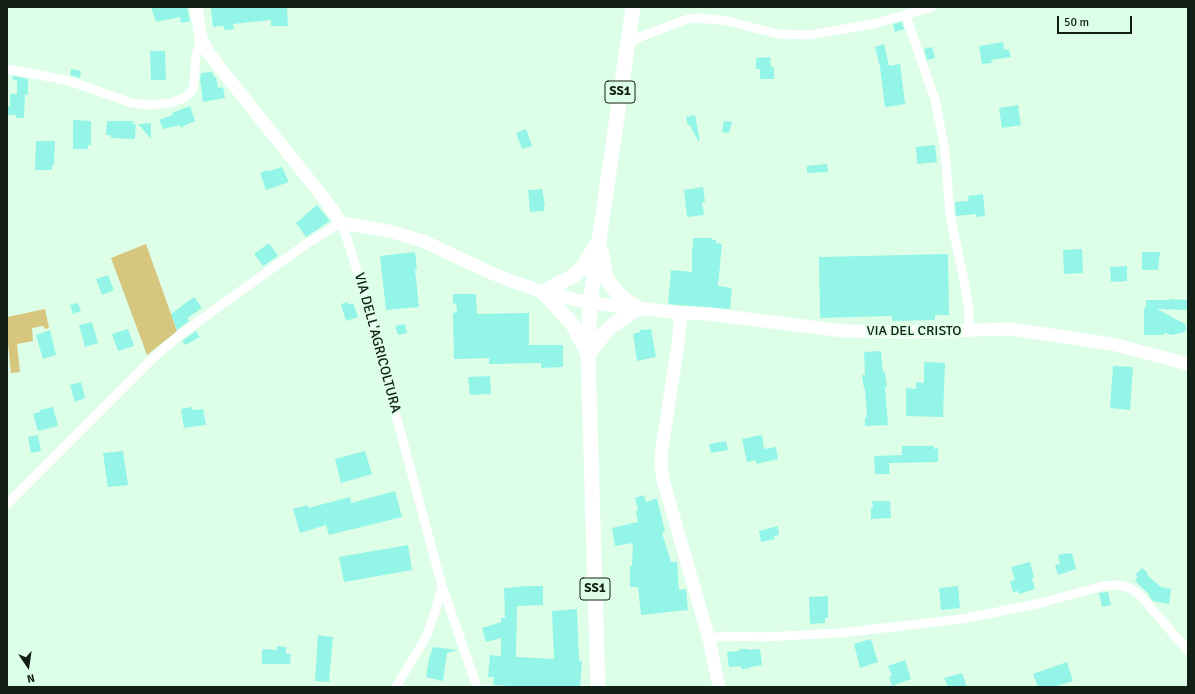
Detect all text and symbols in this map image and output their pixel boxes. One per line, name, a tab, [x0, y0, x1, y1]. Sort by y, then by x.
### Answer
scale bar	[1059, 8, 1134, 34]
text: 50 m	[1064, 15, 1089, 30]
road number: SS1	[605, 81, 635, 103]
street label: VIA DELL'AGRICOLTURA	[350, 271, 404, 415]
street label: VIA DEL CRISTO	[866, 323, 962, 339]
road number: SS1	[580, 578, 610, 600]
north arrow	[8, 646, 48, 686]
text: N	[26, 671, 36, 685]

